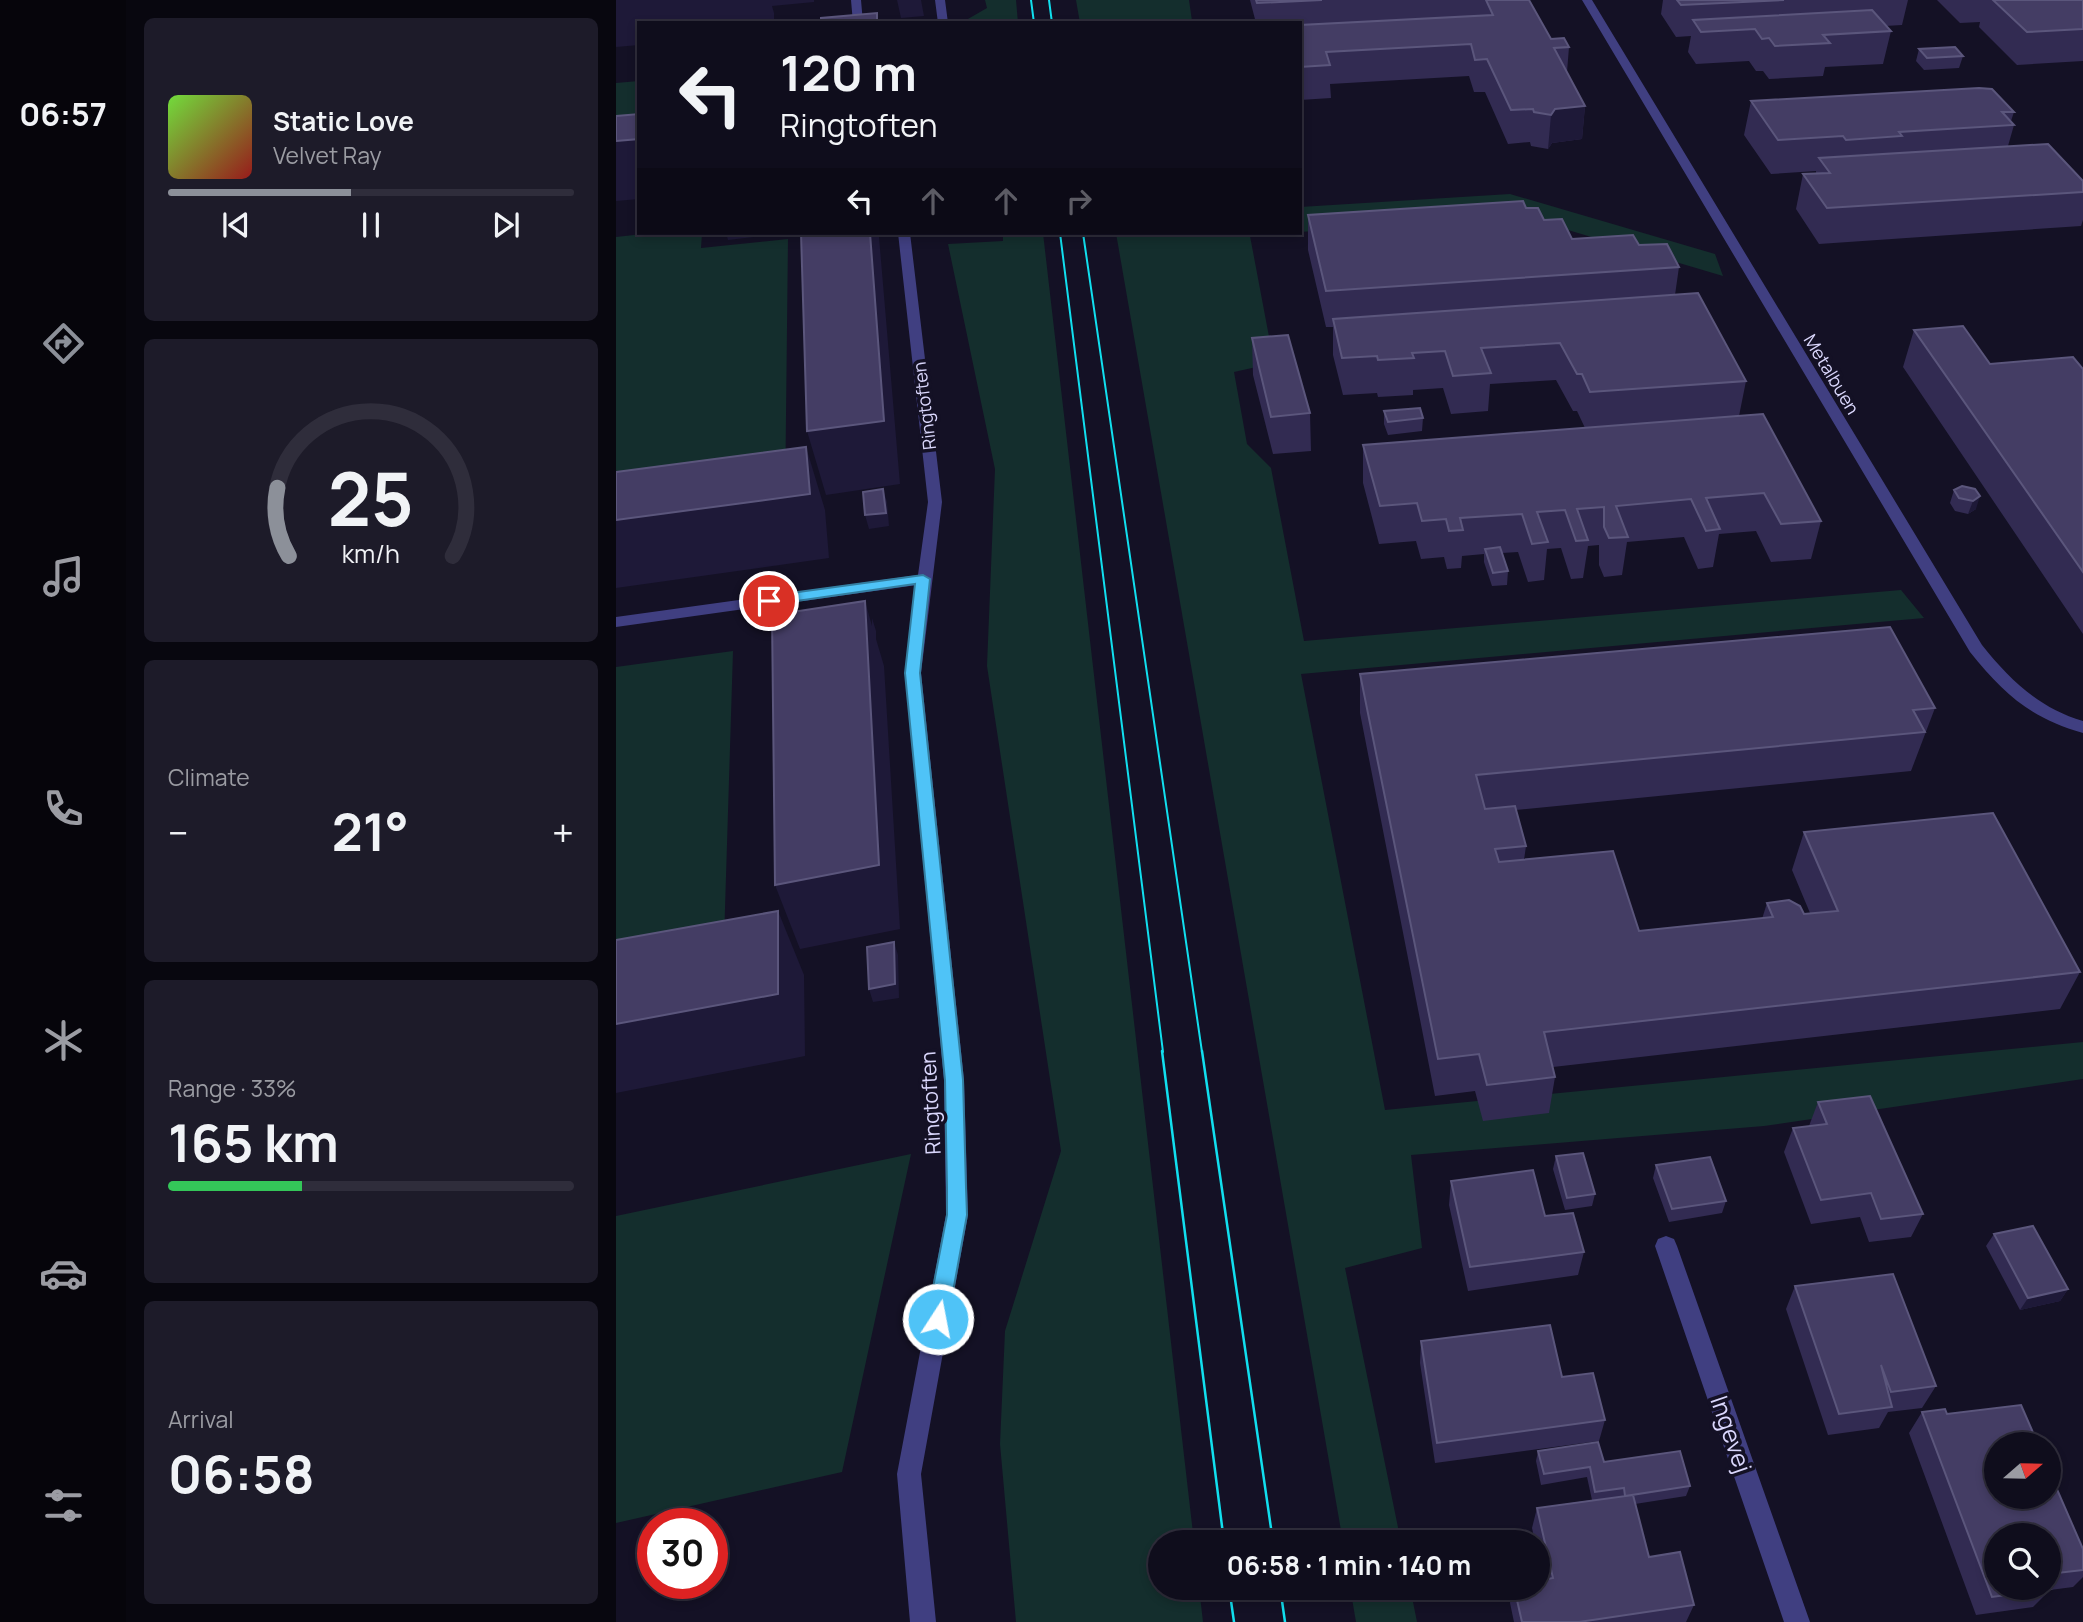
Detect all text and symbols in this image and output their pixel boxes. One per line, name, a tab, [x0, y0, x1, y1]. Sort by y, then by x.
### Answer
text: 120 m	[780, 39, 917, 106]
icon: left	[665, 49, 756, 140]
text: 06:57	[19, 92, 107, 136]
text: Static Love	[273, 103, 414, 139]
text: Ringtoften	[780, 103, 937, 147]
text: Velvet Ray	[273, 139, 382, 171]
icon: left	[841, 182, 879, 220]
icon: ahead	[914, 182, 952, 220]
icon: ahead	[987, 182, 1025, 220]
icon: right	[1060, 182, 1098, 220]
icon: previous	[217, 206, 255, 244]
icon: pause	[352, 206, 390, 244]
icon: next	[487, 206, 525, 244]
icon: directions	[39, 319, 88, 368]
street label: Metalbuen	[1799, 330, 1865, 418]
street label: Ringtoften	[907, 361, 941, 451]
text: 25	[328, 449, 414, 549]
text: km/h	[342, 536, 400, 571]
icon: music	[39, 552, 88, 601]
pin	[739, 571, 799, 631]
icon: arrive	[750, 582, 788, 620]
text: Climate	[168, 761, 250, 793]
icon: phone	[39, 784, 88, 833]
text: 21°	[332, 796, 409, 867]
text: −	[168, 806, 189, 858]
text: +	[552, 806, 574, 858]
icon: climate	[39, 1016, 88, 1065]
street label: Ringtoften	[913, 1051, 947, 1155]
text: Range · 33%	[168, 1072, 297, 1104]
text: 165 km	[168, 1107, 339, 1178]
icon: car	[39, 1249, 88, 1298]
position arrow	[901, 1282, 975, 1356]
street label: Ingevej	[1703, 1391, 1761, 1477]
text: Arrival	[168, 1403, 234, 1435]
north arrow	[1984, 1432, 2062, 1508]
map controls	[1984, 1432, 2061, 1600]
text: 06:58	[168, 1438, 315, 1509]
icon: filters	[39, 1481, 88, 1530]
speed limit sign: 30	[637, 1508, 728, 1599]
button: search	[1984, 1523, 2061, 1600]
text: 06:58 · 1 min · 140 m	[1227, 1547, 1471, 1583]

